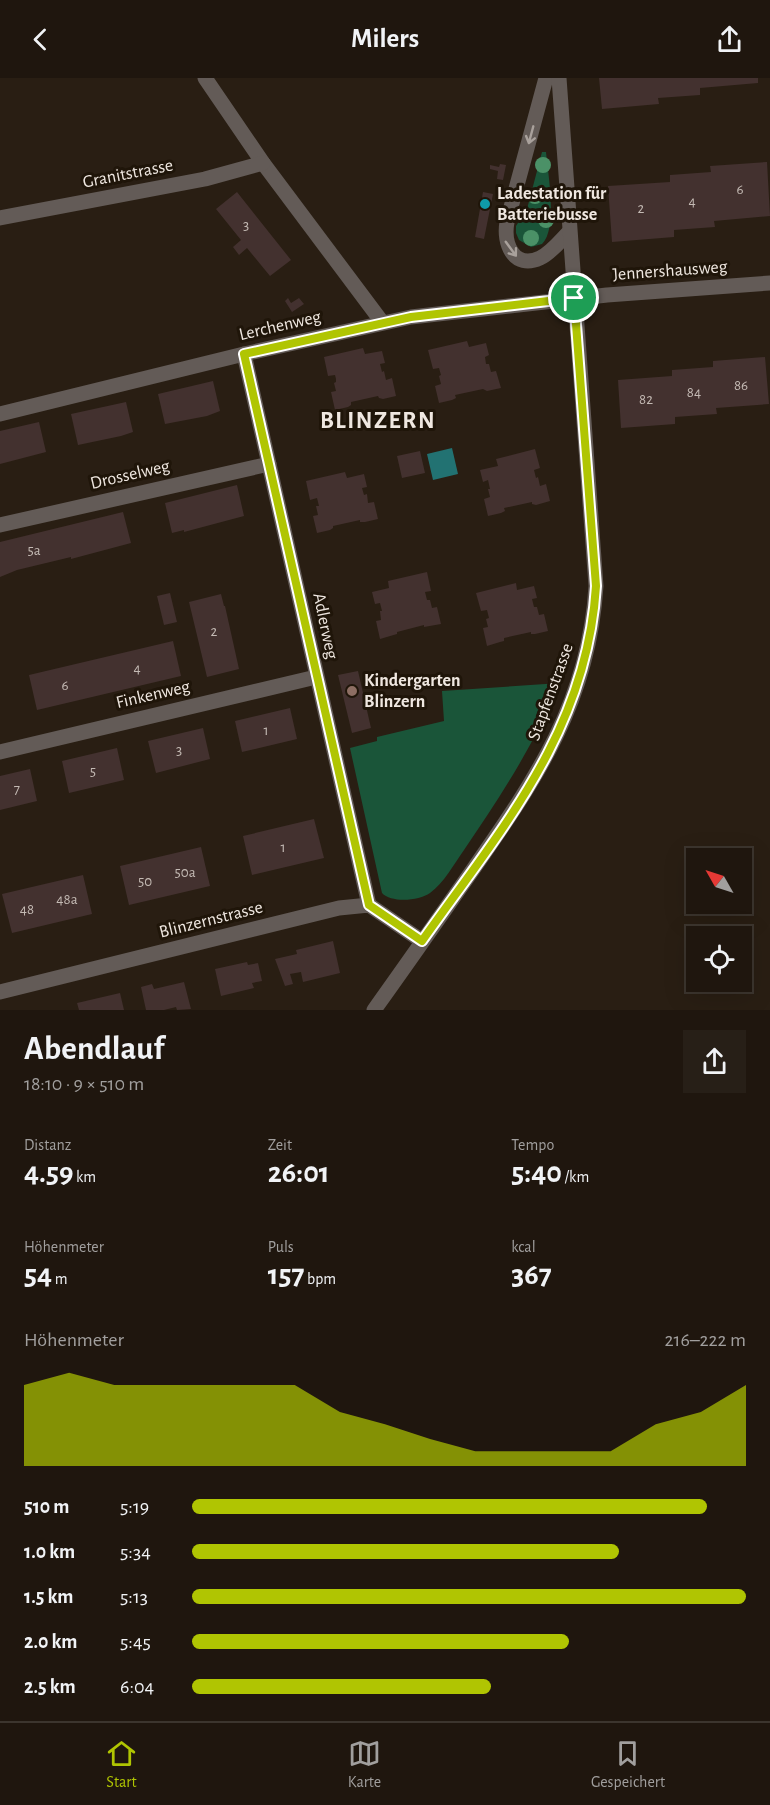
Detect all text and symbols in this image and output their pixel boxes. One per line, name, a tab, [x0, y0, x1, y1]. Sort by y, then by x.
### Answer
icon: back	[24, 23, 57, 56]
icon: share	[713, 23, 746, 56]
text: Milers	[351, 25, 419, 52]
one-way arrow	[525, 125, 536, 144]
street label: Granitstrasse	[81, 156, 175, 192]
house number: 6	[736, 182, 744, 197]
place label: Ladestation für Batteriebusse	[497, 185, 607, 224]
house number: 4	[688, 194, 696, 209]
marker: Ladestation für Batteriebusse	[478, 197, 492, 211]
house number: 2	[638, 201, 645, 216]
house number: 3	[243, 218, 249, 233]
one-way arrow	[505, 240, 517, 256]
street label: Jennershausweg	[612, 258, 728, 284]
pin	[548, 272, 599, 323]
icon: arrive	[557, 281, 590, 314]
street label: Lerchenweg	[237, 308, 323, 344]
house number: 86	[734, 378, 748, 393]
house number: 84	[687, 385, 701, 400]
house number: 82	[639, 392, 653, 407]
district label: BLINZERN	[320, 409, 436, 433]
street label: Drosselweg	[88, 457, 172, 493]
house number: 5a	[27, 543, 41, 558]
street label: Adlerweg	[309, 591, 341, 661]
house number: 2	[211, 624, 218, 639]
street label: Stapfenstrasse	[525, 641, 577, 743]
house number: 4	[133, 661, 141, 676]
place label: Kindergarten Blinzern	[364, 672, 461, 711]
house number: 6	[61, 678, 69, 693]
street label: Finkenweg	[114, 678, 192, 712]
marker: Kindergarten Blinzern	[345, 684, 359, 698]
house number: 1	[263, 723, 269, 738]
house number: 3	[176, 743, 182, 758]
house number: 5	[90, 764, 96, 779]
house number: 7	[14, 782, 20, 797]
house number: 1	[280, 840, 286, 855]
north arrow	[686, 848, 752, 914]
map controls	[686, 848, 752, 992]
house number: 50a	[174, 865, 196, 880]
house number: 50	[138, 874, 152, 889]
house number: 48a	[56, 892, 78, 907]
street label: Blinzernstrasse	[157, 898, 265, 942]
house number: 48	[20, 902, 34, 917]
button: locate	[686, 926, 752, 992]
button: share	[683, 1030, 746, 1093]
text: Abendlauf	[24, 1033, 164, 1066]
text: 18:10 · 9 × 510 m	[24, 1074, 144, 1094]
text: Distanz	[24, 1137, 71, 1153]
text: Zeit	[268, 1137, 292, 1153]
text: Tempo	[511, 1137, 554, 1153]
text: 4.59	[24, 1158, 73, 1188]
text: 26:01	[268, 1158, 330, 1188]
text: 5:40	[511, 1158, 562, 1188]
text: km	[73, 1169, 96, 1185]
text: /km	[562, 1169, 589, 1185]
text: Höhenmeter	[24, 1239, 104, 1255]
text: Puls	[268, 1239, 294, 1255]
text: kcal	[511, 1239, 536, 1255]
text: 54	[24, 1260, 52, 1290]
text: 157	[268, 1260, 304, 1290]
text: 367	[511, 1260, 552, 1290]
text: m	[52, 1271, 68, 1287]
text: bpm	[304, 1271, 336, 1287]
text: Höhenmeter	[24, 1330, 124, 1350]
text: 216–222 m	[665, 1330, 746, 1350]
text: 510 m	[24, 1497, 69, 1517]
text: 5:19	[120, 1497, 149, 1517]
text: 1.0 km	[24, 1542, 75, 1562]
text: 5:34	[120, 1542, 151, 1562]
text: 1.5 km	[24, 1587, 73, 1607]
text: 5:13	[120, 1587, 148, 1607]
text: 2.0 km	[24, 1632, 77, 1652]
text: 5:45	[120, 1632, 151, 1652]
text: 2.5 km	[24, 1677, 76, 1697]
text: 6:04	[120, 1677, 154, 1697]
tab: Start	[105, 1737, 138, 1792]
tab: Karte	[348, 1737, 381, 1792]
tab: Gespeichert	[591, 1737, 665, 1792]

